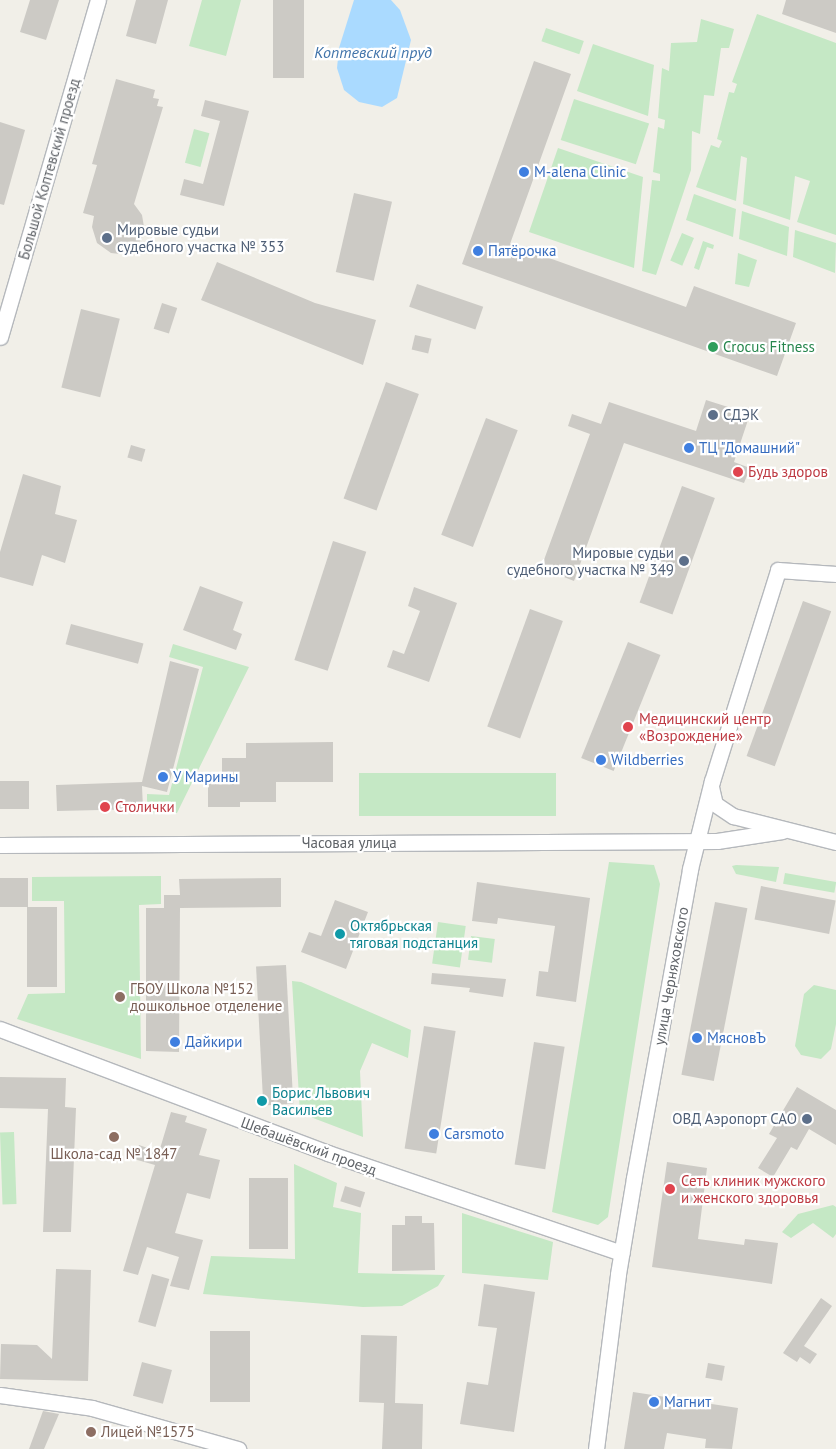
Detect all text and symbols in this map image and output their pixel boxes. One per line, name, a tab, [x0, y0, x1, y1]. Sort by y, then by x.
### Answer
water label: Коптевский пруд	[314, 42, 432, 62]
street label: Большой Коптевский проезд	[14, 76, 84, 262]
place label: M-alena Clinic	[534, 163, 626, 181]
marker: M-alena Clinic	[518, 166, 530, 178]
place label: Мировые судьи судебного участка № 353	[117, 220, 284, 255]
marker: Мировые судьи судебного участка № 353	[101, 232, 113, 244]
place label: Пятёрочка	[488, 242, 556, 260]
marker: Пятёрочка	[472, 245, 484, 257]
place label: Crocus Fitness	[723, 338, 815, 356]
marker: Crocus Fitness	[707, 341, 719, 353]
place label: СДЭК	[723, 406, 759, 424]
marker: СДЭК	[707, 409, 719, 421]
place label: ТЦ "Домашний"	[699, 439, 801, 457]
marker: ТЦ "Домашний"	[683, 442, 695, 454]
place label: Будь здоров	[748, 463, 829, 481]
marker: Будь здоров	[732, 466, 744, 478]
place label: Мировые судьи судебного участка № 349	[507, 543, 674, 578]
marker: Мировые судьи судебного участка № 349	[678, 555, 690, 567]
place label: Медицинский центр «Возрождение»	[639, 709, 771, 744]
marker: Медицинский центр «Возрождение»	[621, 720, 635, 734]
place label: Wildberries	[611, 751, 684, 769]
marker: Wildberries	[595, 754, 607, 766]
place label: У Марины	[173, 768, 239, 786]
marker: У Марины	[157, 771, 169, 783]
place label: Столички	[115, 798, 175, 816]
marker: Столички	[99, 801, 111, 813]
street label: Часовая улица	[301, 834, 397, 852]
street label: улица Черняховского	[650, 905, 692, 1047]
place label: Октябрьская тяговая подстанция	[350, 916, 478, 951]
marker: Октябрьская тяговая подстанция	[334, 928, 346, 940]
place label: ГБОУ Школа №152 дошкольное отделение	[130, 979, 282, 1014]
marker: ГБОУ Школа №152 дошкольное отделение	[114, 991, 126, 1003]
place label: МясновЪ	[707, 1029, 766, 1047]
marker: МясновЪ	[691, 1032, 703, 1044]
place label: Дайкири	[185, 1033, 242, 1051]
marker: Дайкири	[169, 1036, 181, 1048]
place label: Борис Львович Васильев	[272, 1083, 370, 1118]
marker: Борис Львович Васильев	[256, 1095, 268, 1107]
place label: ОВД Аэропорт САО	[671, 1110, 797, 1128]
street label: Шебашёвский проезд	[239, 1113, 379, 1179]
marker: ОВД Аэропорт САО	[801, 1113, 813, 1125]
place label: Carsmoto	[444, 1125, 504, 1143]
marker: Carsmoto	[428, 1128, 440, 1140]
marker: Школа-сад № 1847	[108, 1131, 120, 1143]
place label: Школа-сад № 1847	[51, 1145, 177, 1163]
place label: Сеть клиник мужского и женского здоровья	[681, 1171, 826, 1206]
marker: Сеть клиник мужского и женского здоровья	[663, 1182, 677, 1196]
place label: Магнит	[664, 1393, 711, 1411]
marker: Магнит	[648, 1396, 660, 1408]
place label: Лицей №1575	[101, 1423, 195, 1441]
marker: Лицей №1575	[85, 1426, 97, 1438]

